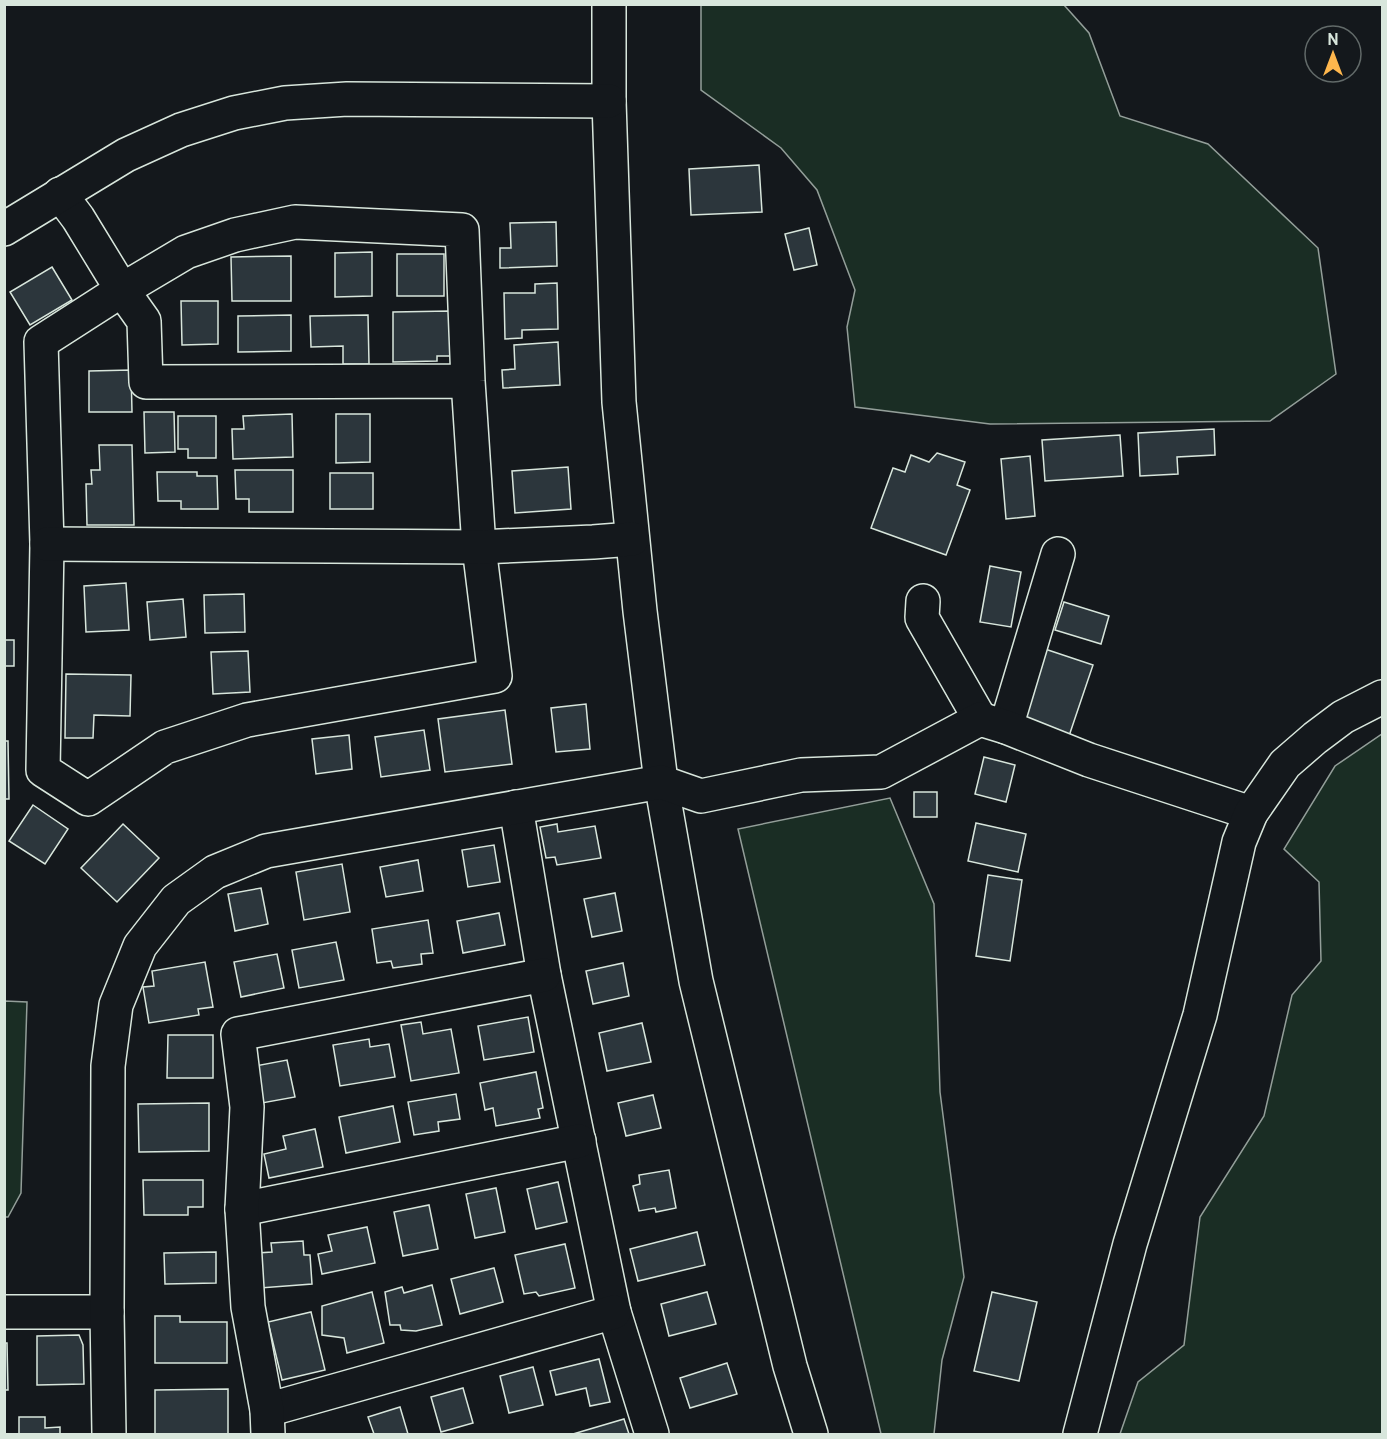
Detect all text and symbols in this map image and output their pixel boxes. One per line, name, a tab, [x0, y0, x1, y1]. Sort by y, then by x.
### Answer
north arrow	[1303, 24, 1363, 84]
text: N	[1327, 31, 1339, 51]

